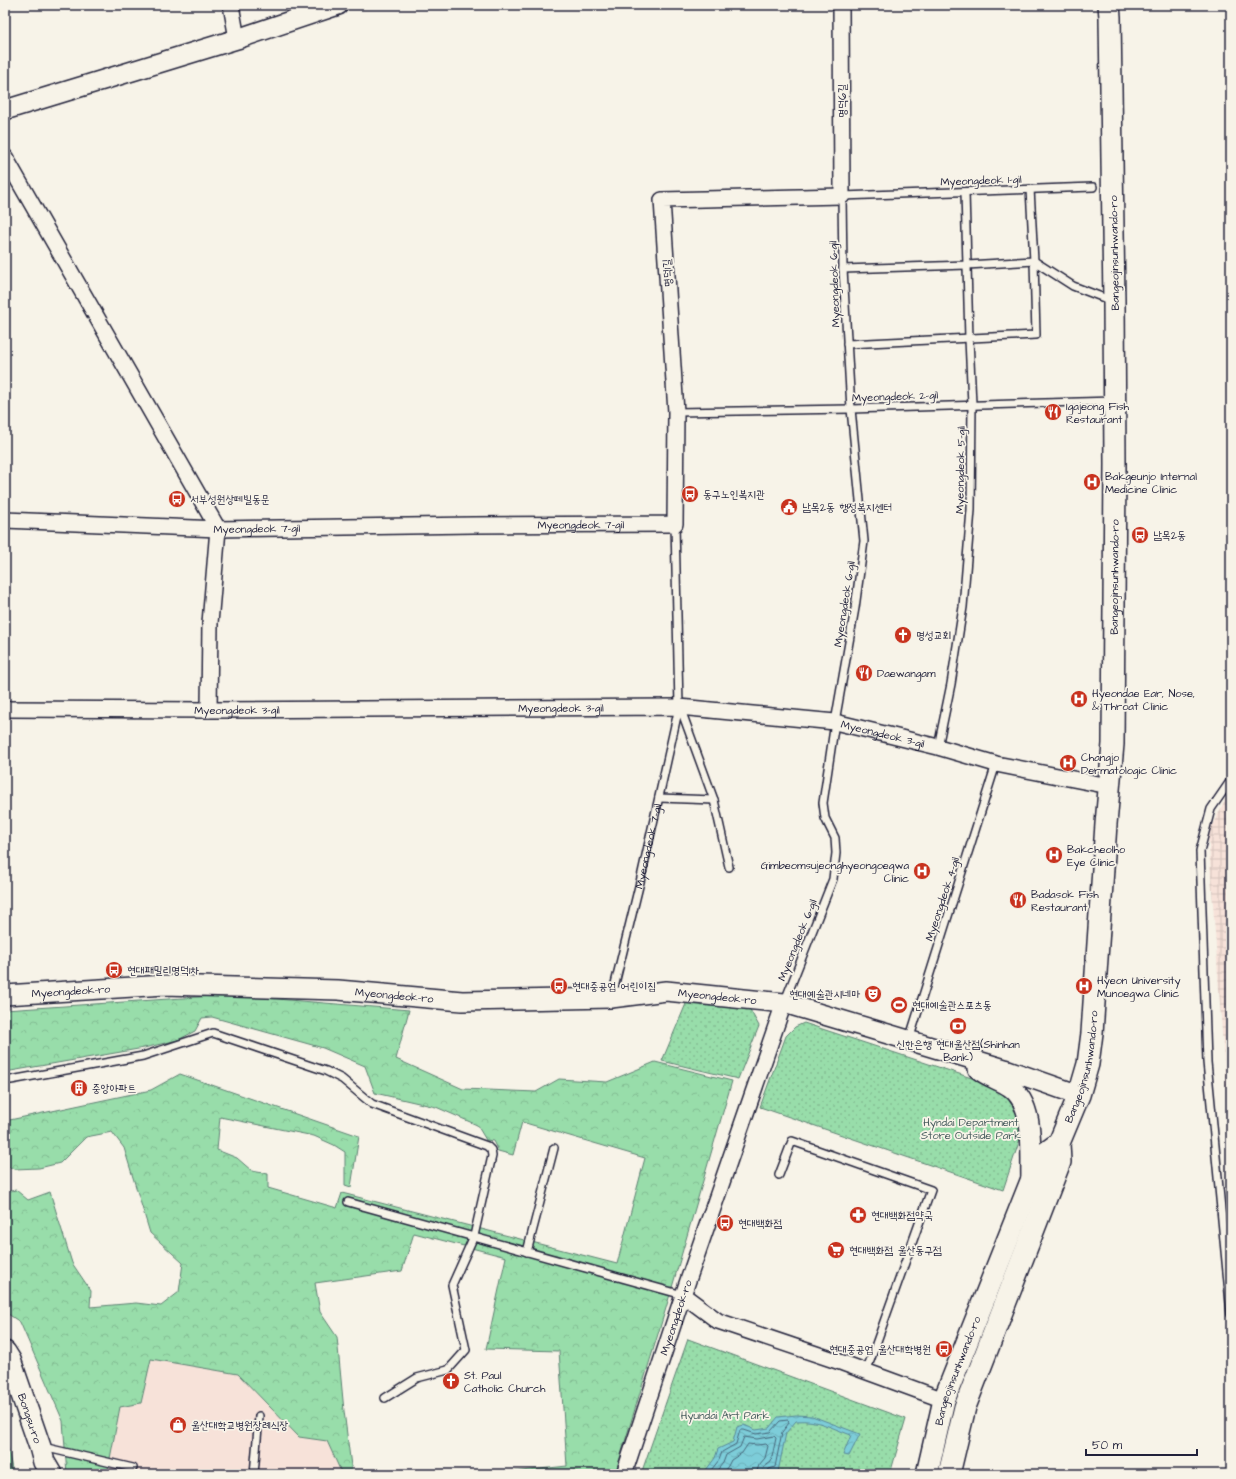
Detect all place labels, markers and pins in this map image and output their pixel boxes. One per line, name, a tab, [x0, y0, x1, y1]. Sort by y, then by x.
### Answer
place label: Igajeong Fish Restaurant	[1066, 399, 1129, 427]
restaurant icon: Igajeong Fish Restaurant	[1043, 402, 1063, 422]
place label: Bakgeunjo Internal Medicine Clinic	[1105, 469, 1197, 497]
hospital icon: Bakgeunjo Internal Medicine Clinic	[1082, 472, 1102, 492]
bus stop icon: 동구노인복지관	[680, 484, 700, 504]
place label: 동구노인복지관	[703, 487, 765, 502]
bus stop icon: 서부성원상떼빌동문	[167, 489, 187, 509]
place label: 서부성원상떼빌동문	[190, 492, 270, 507]
public building icon: 남목2동 행정복지센터	[779, 497, 799, 517]
place label: 남목2동 행정복지센터	[802, 500, 892, 515]
bus stop icon: 남목2동	[1130, 525, 1150, 545]
place label: 남목2동	[1153, 528, 1186, 543]
church icon: 명성교회	[893, 625, 913, 645]
place label: 명성교회	[916, 628, 951, 643]
restaurant icon: Daewangam	[854, 663, 874, 683]
place label: Daewangam	[877, 666, 936, 682]
place label: Hyeondae Ear, Nose, & Throat Clinic	[1092, 686, 1195, 714]
hospital icon: Hyeondae Ear, Nose, & Throat Clinic	[1069, 689, 1089, 709]
place label: Changjo Dermatologic Clinic	[1081, 750, 1177, 779]
hospital icon: Changjo Dermatologic Clinic	[1058, 753, 1078, 773]
place label: Bakcheolho Eye Clinic	[1067, 842, 1126, 871]
hospital icon: Bakcheolho Eye Clinic	[1044, 845, 1064, 865]
place label: Gimbeomsujeonghyeongoegwa Clinic	[761, 858, 909, 886]
hospital icon: Gimbeomsujeonghyeongoegwa Clinic	[912, 861, 932, 881]
place label: Badasok Fish Restaurant	[1031, 887, 1099, 915]
restaurant icon: Badasok Fish Restaurant	[1008, 890, 1028, 910]
bus stop icon: 현대패밀리명덕1차	[104, 960, 124, 980]
place label: 현대패밀리명덕1차	[127, 963, 199, 978]
place label: Hyeon University Munoegwa Clinic	[1097, 973, 1180, 1002]
bus stop icon: 현대중공업 어린이집	[549, 976, 569, 996]
hospital icon: Hyeon University Munoegwa Clinic	[1074, 976, 1094, 996]
place label: 현대중공업 어린이집	[572, 979, 656, 994]
theatre icon: 현대예술관시네마	[863, 984, 883, 1004]
place label: 현대예술관시네마	[789, 987, 860, 1002]
sports icon: 현대예술관스포츠동	[889, 995, 909, 1015]
place label: 현대예술관스포츠동	[912, 998, 992, 1013]
bank icon: 신한은행 현대울산점(Shinhan Bank)	[948, 1016, 968, 1036]
place label: 신한은행 현대울산점(Shinhan Bank)	[896, 1037, 1020, 1065]
building icon: 중앙아파트	[69, 1078, 89, 1098]
place label: 중앙아파트	[92, 1081, 136, 1096]
pharmacy icon: 현대백화점약국	[848, 1205, 868, 1225]
place label: 현대백화점약국	[871, 1208, 933, 1223]
bus stop icon: 현대백화점	[715, 1213, 735, 1233]
place label: 현대백화점	[738, 1216, 782, 1231]
supermarket icon: 현대백화점 울산동구점	[826, 1240, 846, 1260]
place label: 현대백화점 울산동구점	[849, 1243, 942, 1258]
bus stop icon: 현대중공업 울산대학병원	[934, 1339, 954, 1359]
place label: 현대중공업 울산대학병원	[829, 1342, 931, 1357]
place label: St. Paul Catholic Church	[464, 1368, 546, 1396]
church icon: St. Paul Catholic Church	[441, 1371, 461, 1391]
shop icon: 울산대학교병원장례식장	[168, 1415, 188, 1435]
place label: 울산대학교병원장례식장	[191, 1418, 289, 1433]

